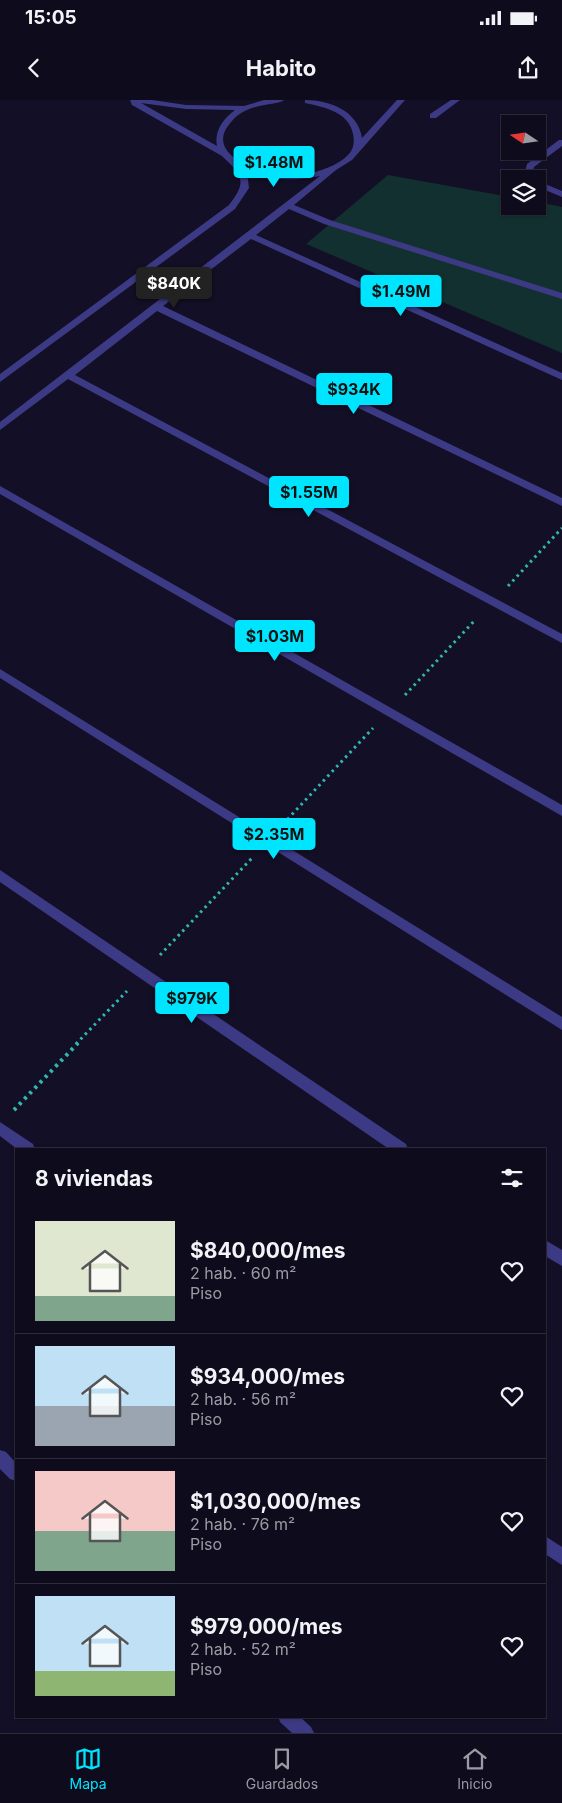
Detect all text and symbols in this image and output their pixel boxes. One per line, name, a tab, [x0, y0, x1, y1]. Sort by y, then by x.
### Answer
text: 15:05	[25, 6, 77, 29]
icon: back	[20, 54, 48, 82]
icon: share	[514, 54, 542, 82]
text: Habito	[246, 55, 316, 81]
north arrow	[501, 115, 546, 160]
map controls	[501, 115, 546, 215]
pin: $1.48M	[233, 146, 315, 188]
text: $1.48M	[245, 152, 303, 172]
button: layers	[501, 170, 546, 215]
pin: $840K	[139, 266, 209, 309]
text: $840K	[147, 273, 201, 293]
pin: $1.49M	[360, 274, 442, 317]
text: $1.49M	[372, 281, 430, 301]
pin: $934K	[319, 372, 389, 415]
text: $934K	[327, 379, 381, 399]
pin: $1.55M	[268, 476, 350, 518]
text: $1.55M	[280, 482, 338, 502]
pin: $1.03M	[234, 620, 316, 662]
text: $1.03M	[246, 626, 304, 646]
pin: $2.35M	[233, 818, 315, 860]
text: $2.35M	[244, 824, 305, 844]
pin: $979K	[157, 982, 227, 1024]
text: $979K	[166, 988, 218, 1008]
icon: filters	[498, 1164, 526, 1192]
text: 8 viviendas	[35, 1166, 153, 1191]
text: $840,000/mes	[190, 1238, 346, 1263]
icon: home	[75, 1241, 135, 1301]
icon: heart	[498, 1257, 526, 1285]
text: 2 hab. · 60 m²	[190, 1263, 296, 1283]
text: Piso	[190, 1283, 222, 1303]
text: $934,000/mes	[190, 1364, 345, 1389]
icon: home	[75, 1366, 135, 1426]
icon: heart	[498, 1382, 526, 1410]
text: 2 hab. · 56 m²	[190, 1389, 296, 1409]
text: Piso	[190, 1409, 222, 1429]
text: $1,030,000/mes	[190, 1489, 361, 1514]
icon: home	[75, 1491, 135, 1551]
icon: heart	[498, 1507, 526, 1535]
text: 2 hab. · 76 m²	[190, 1514, 295, 1534]
text: Piso	[190, 1534, 222, 1554]
text: $979,000/mes	[190, 1614, 342, 1639]
icon: home	[75, 1616, 135, 1676]
icon: heart	[498, 1632, 526, 1660]
text: 2 hab. · 52 m²	[190, 1639, 296, 1659]
text: Piso	[190, 1659, 222, 1679]
tab: Mapa	[70, 1745, 107, 1792]
tab: Guardados	[246, 1745, 318, 1792]
tab: Inicio	[457, 1745, 492, 1792]

